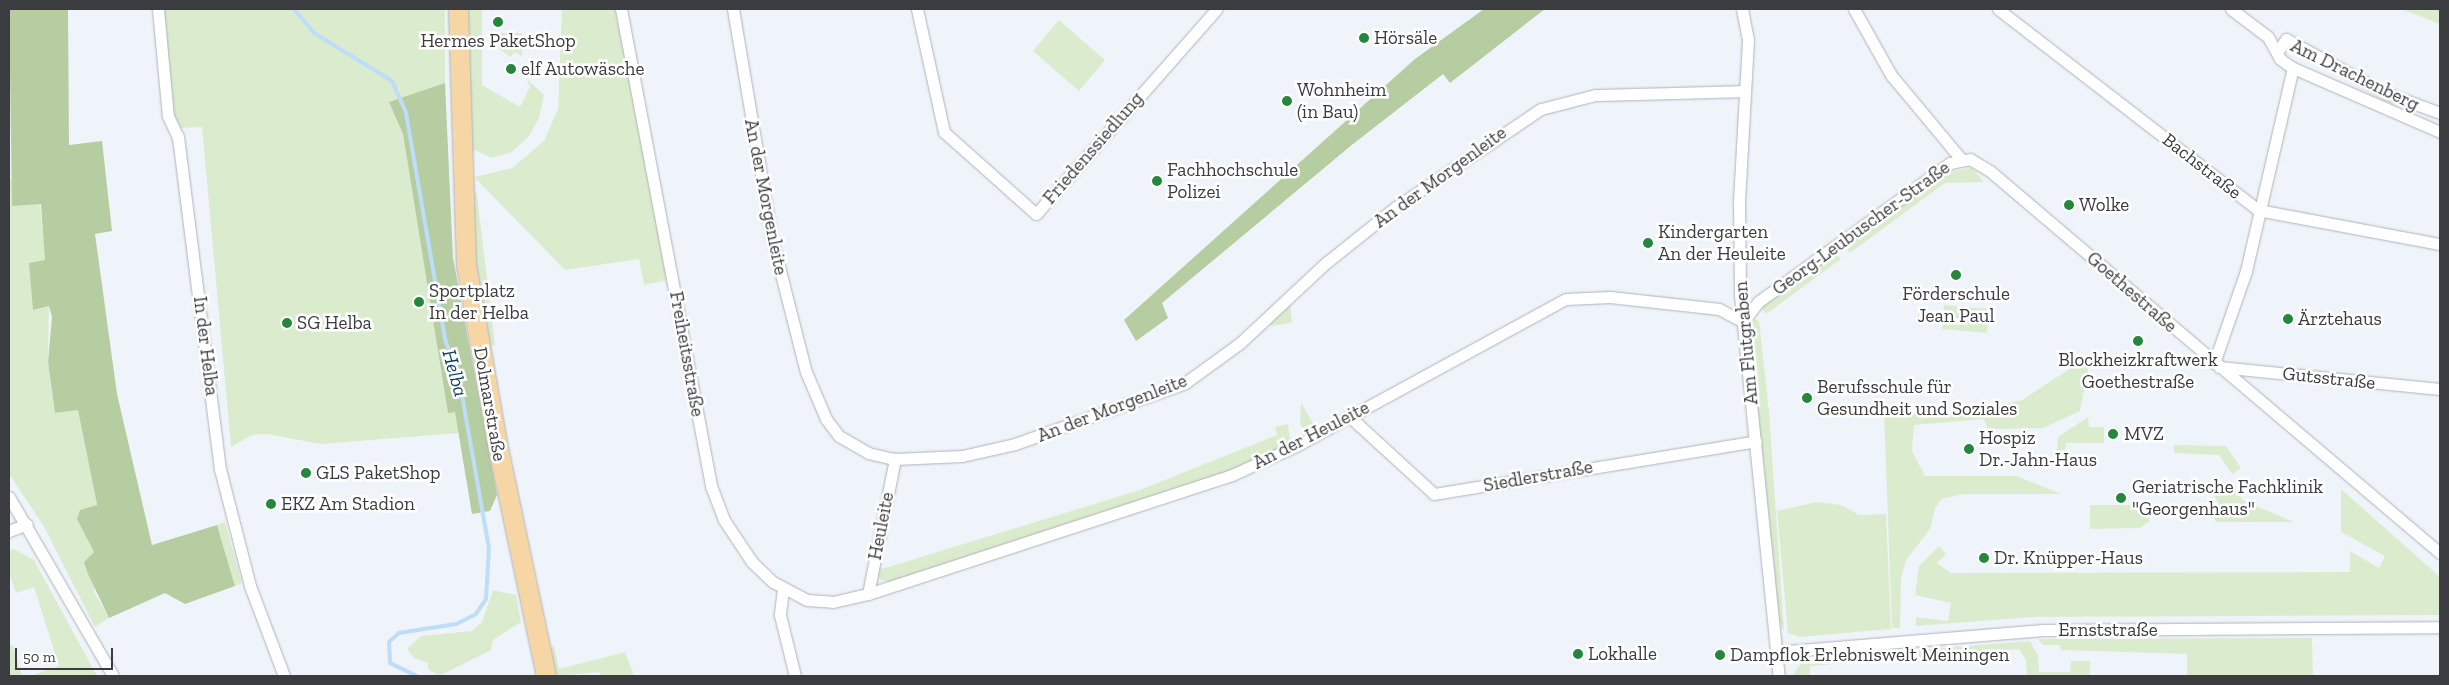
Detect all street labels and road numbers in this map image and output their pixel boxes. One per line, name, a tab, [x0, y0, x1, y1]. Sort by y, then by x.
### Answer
street label: Am Drachenberg	[2287, 34, 2423, 116]
street label: Friedenssiedlung	[1038, 87, 1148, 209]
street label: An der Morgenleite	[740, 117, 792, 277]
street label: An der Morgenleite	[1369, 121, 1511, 233]
street label: Bachstraße	[2158, 128, 2246, 204]
street label: Georg-Leubuscher-Straße	[1768, 156, 1954, 300]
street label: Goethestraße	[2082, 247, 2182, 337]
street label: Am Flutgraben	[1729, 280, 1763, 406]
street label: Freiheitsstraße	[665, 290, 709, 418]
street label: In der Helba	[189, 295, 223, 397]
street label: Dolmarstraße	[469, 345, 511, 463]
street label: Gutsstraße	[2282, 362, 2376, 394]
street label: An der Morgenleite	[1034, 369, 1190, 447]
street label: An der Heuleite	[1249, 396, 1373, 474]
street label: Siedlerstraße	[1482, 455, 1594, 497]
street label: Heuleite	[863, 490, 899, 562]
street label: Ernststraße	[2058, 619, 2158, 641]

